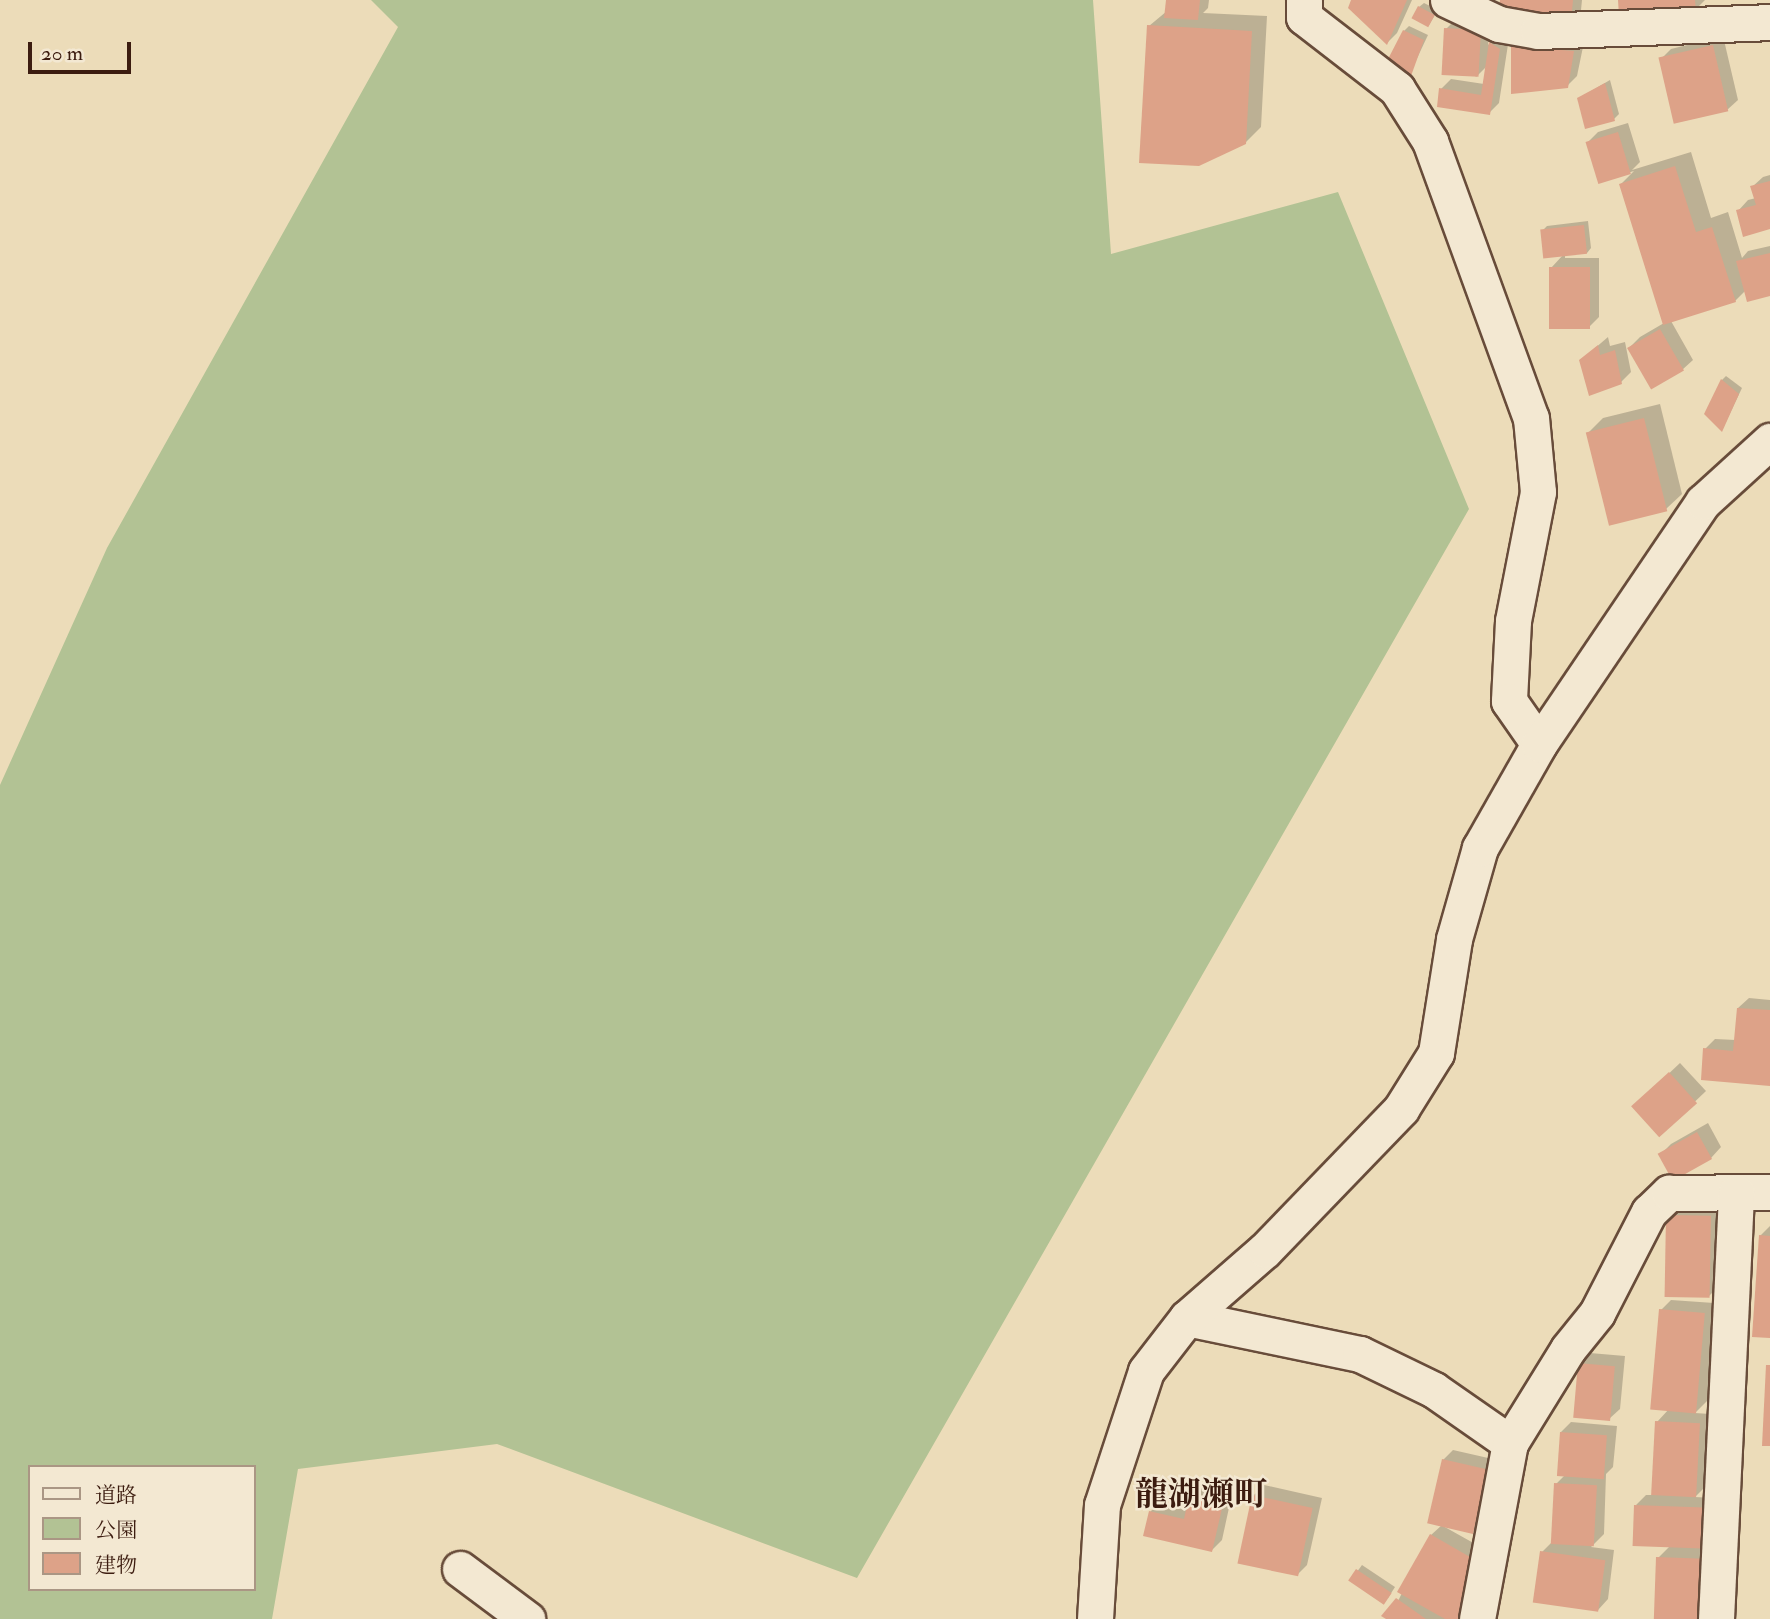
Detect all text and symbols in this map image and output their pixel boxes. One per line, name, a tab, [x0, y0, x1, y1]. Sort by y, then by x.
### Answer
scale bar	[32, 28, 135, 72]
text: 20 m	[41, 40, 83, 67]
legend	[28, 1465, 256, 1591]
district label: 龍湖瀬町	[1135, 1475, 1267, 1515]
text: 道路	[95, 1482, 137, 1509]
text: 公園	[95, 1517, 137, 1544]
text: 建物	[95, 1552, 137, 1579]

